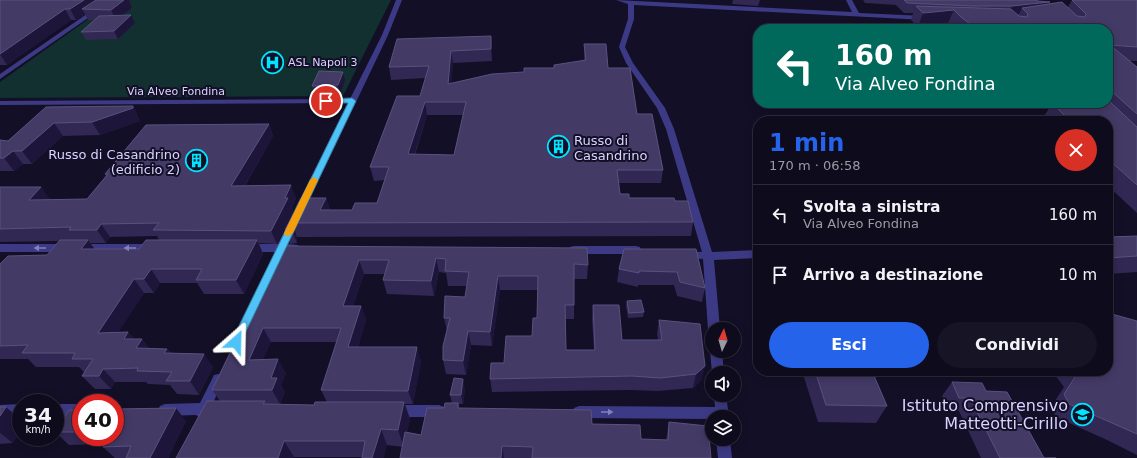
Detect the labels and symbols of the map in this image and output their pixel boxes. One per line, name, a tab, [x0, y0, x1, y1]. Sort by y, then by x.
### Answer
hospital icon: ASL Napoli 3	[260, 49, 286, 75]
place label: ASL Napoli 3	[288, 56, 357, 69]
pin	[309, 84, 343, 118]
street label: Via Alveo Fondina	[127, 85, 225, 98]
place label: Russo di Casandrino	[574, 133, 647, 163]
building icon: Russo di Casandrino	[545, 134, 571, 160]
place label: Russo di Casandrino (edificio 2)	[48, 147, 180, 177]
building icon: Russo di Casandrino (edificio 2)	[183, 148, 209, 174]
one-way arrow	[33, 245, 46, 251]
one-way arrow	[123, 245, 136, 251]
position arrow	[215, 321, 257, 363]
north arrow	[705, 322, 741, 358]
speed limit sign: 40	[72, 394, 124, 446]
place label: Istituto Comprensivo Matteotti-Cirillo	[902, 396, 1068, 433]
school or university icon: Istituto Comprensivo Matteotti-Cirillo	[1070, 401, 1096, 427]
one-way arrow	[601, 409, 614, 415]

